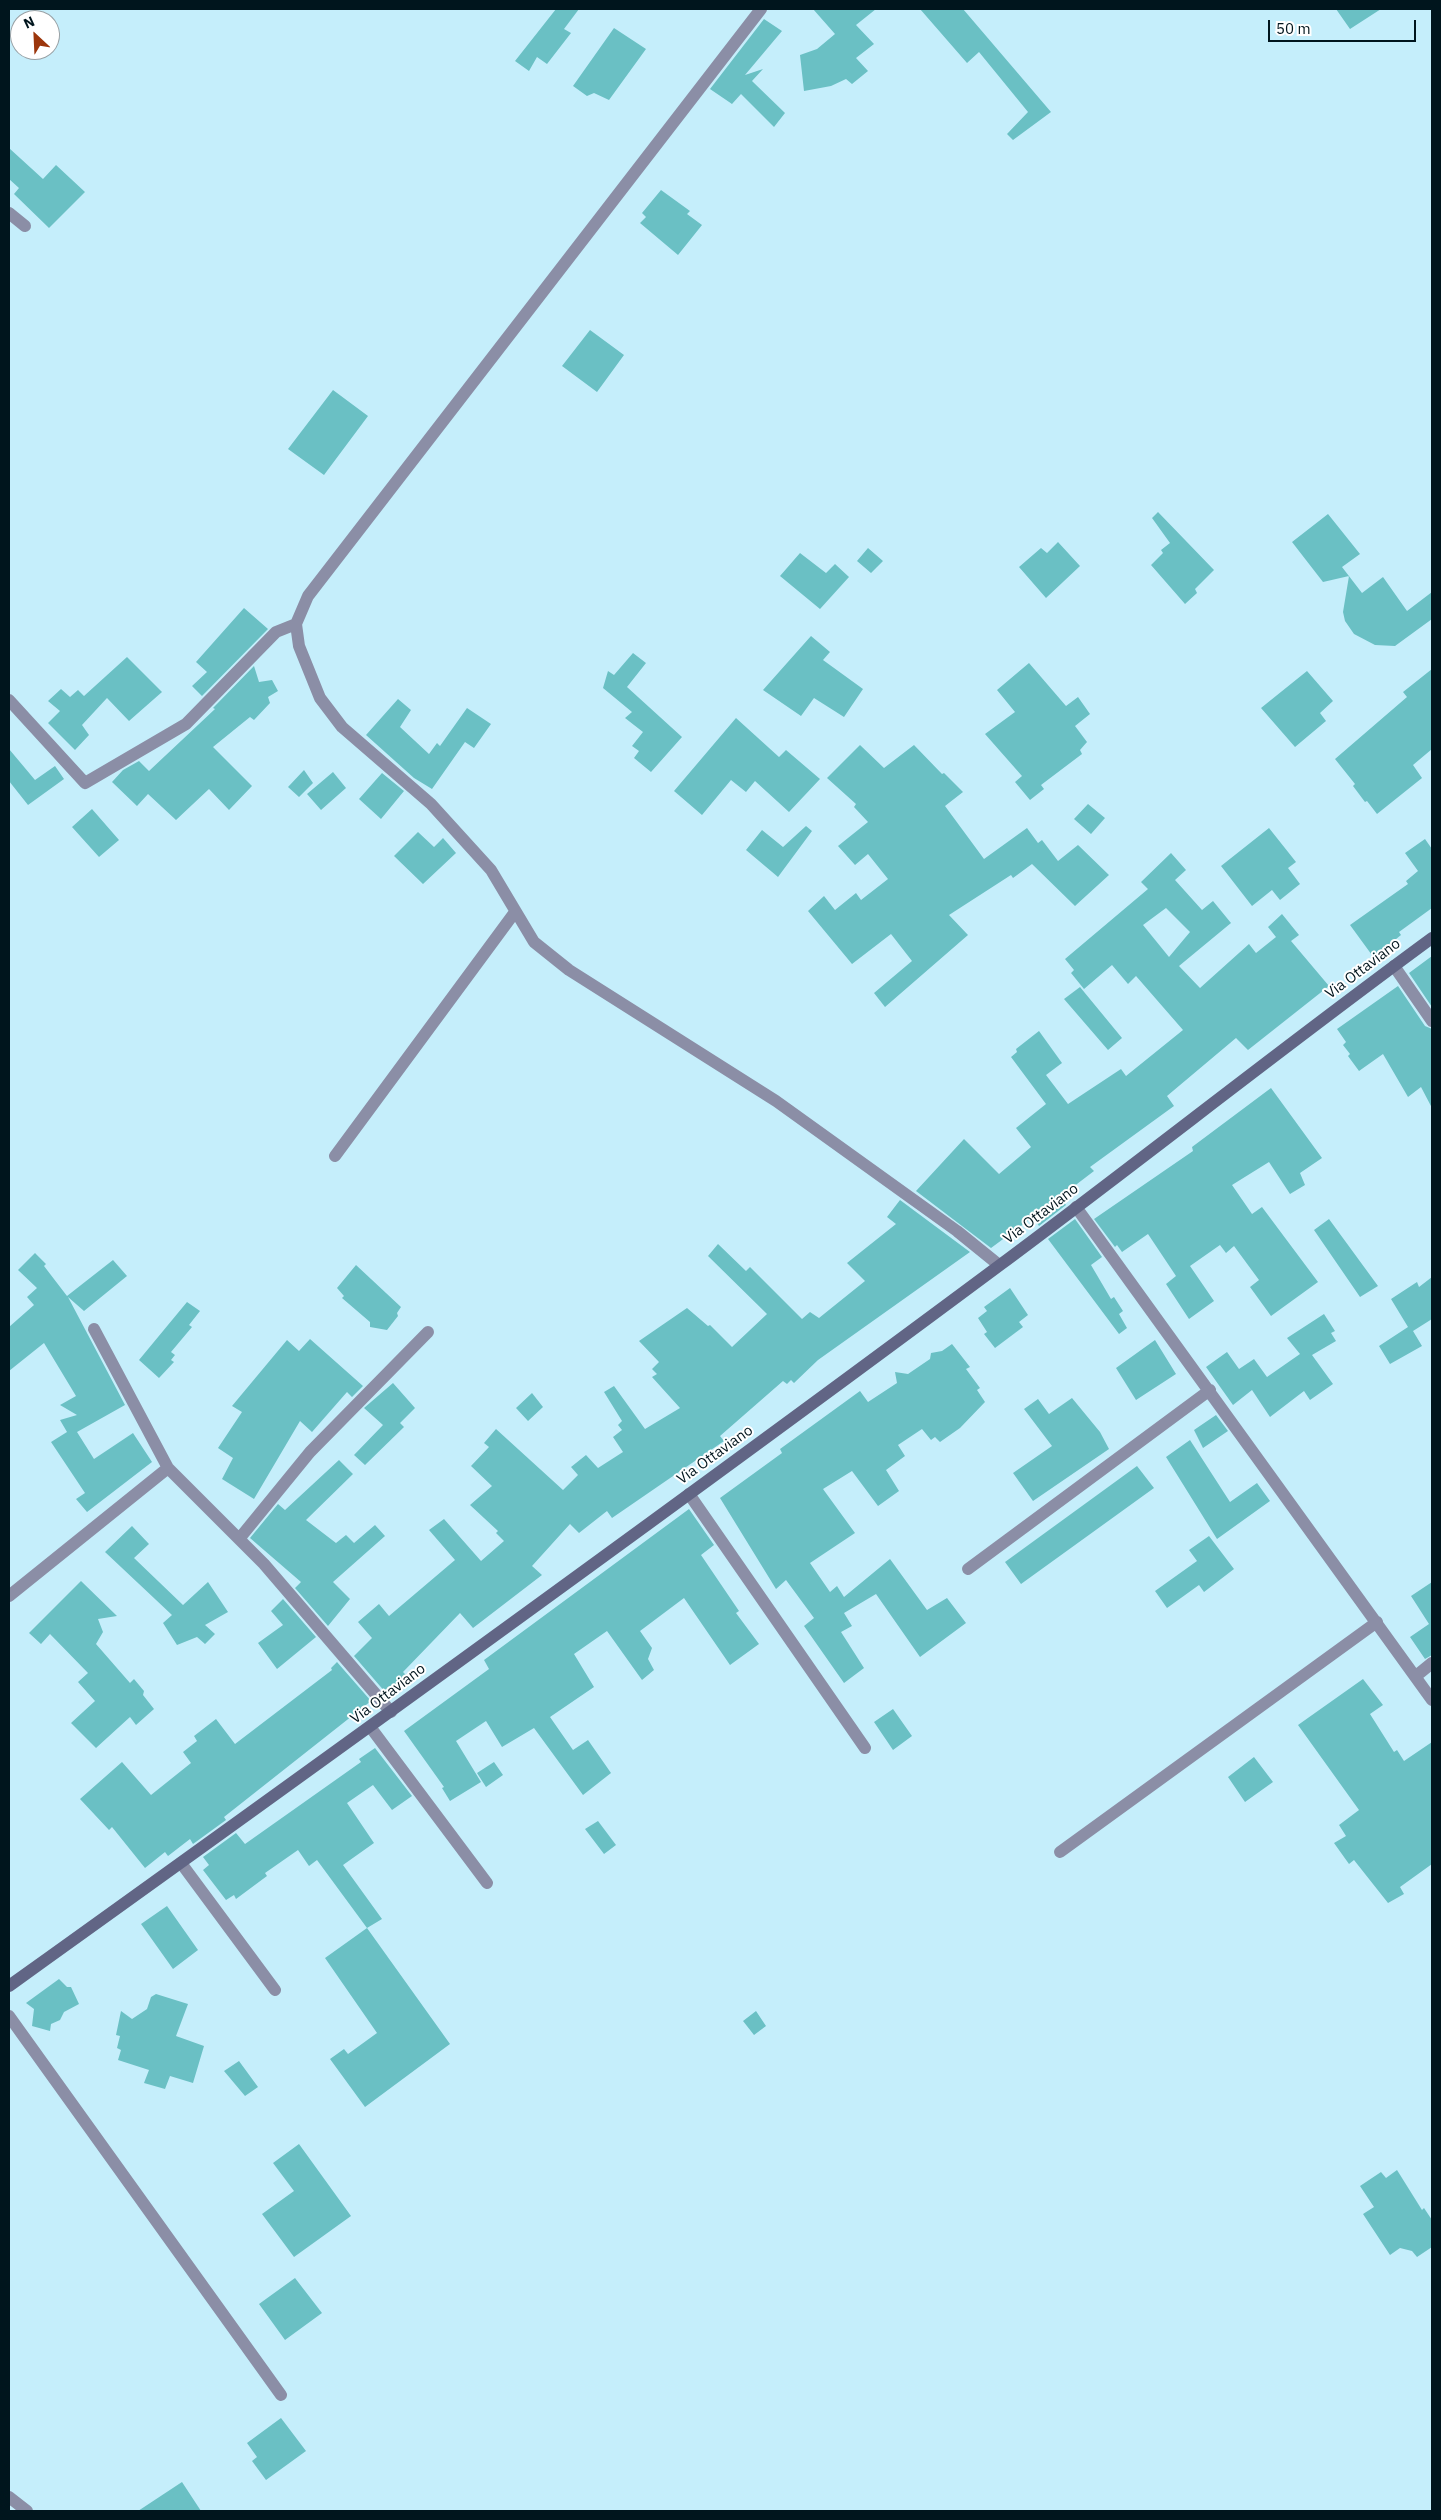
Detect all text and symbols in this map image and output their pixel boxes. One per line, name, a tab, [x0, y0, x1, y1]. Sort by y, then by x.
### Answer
north arrow	[10, 10, 60, 60]
scale bar	[1271, 10, 1418, 42]
text: N	[21, 12, 37, 33]
text: 50 m	[1276, 19, 1311, 38]
street label: Via Ottaviano	[1322, 935, 1404, 1003]
street label: Via Ottaviano	[1000, 1180, 1082, 1248]
street label: Via Ottaviano	[674, 1421, 756, 1489]
street label: Via Ottaviano	[347, 1660, 429, 1728]

